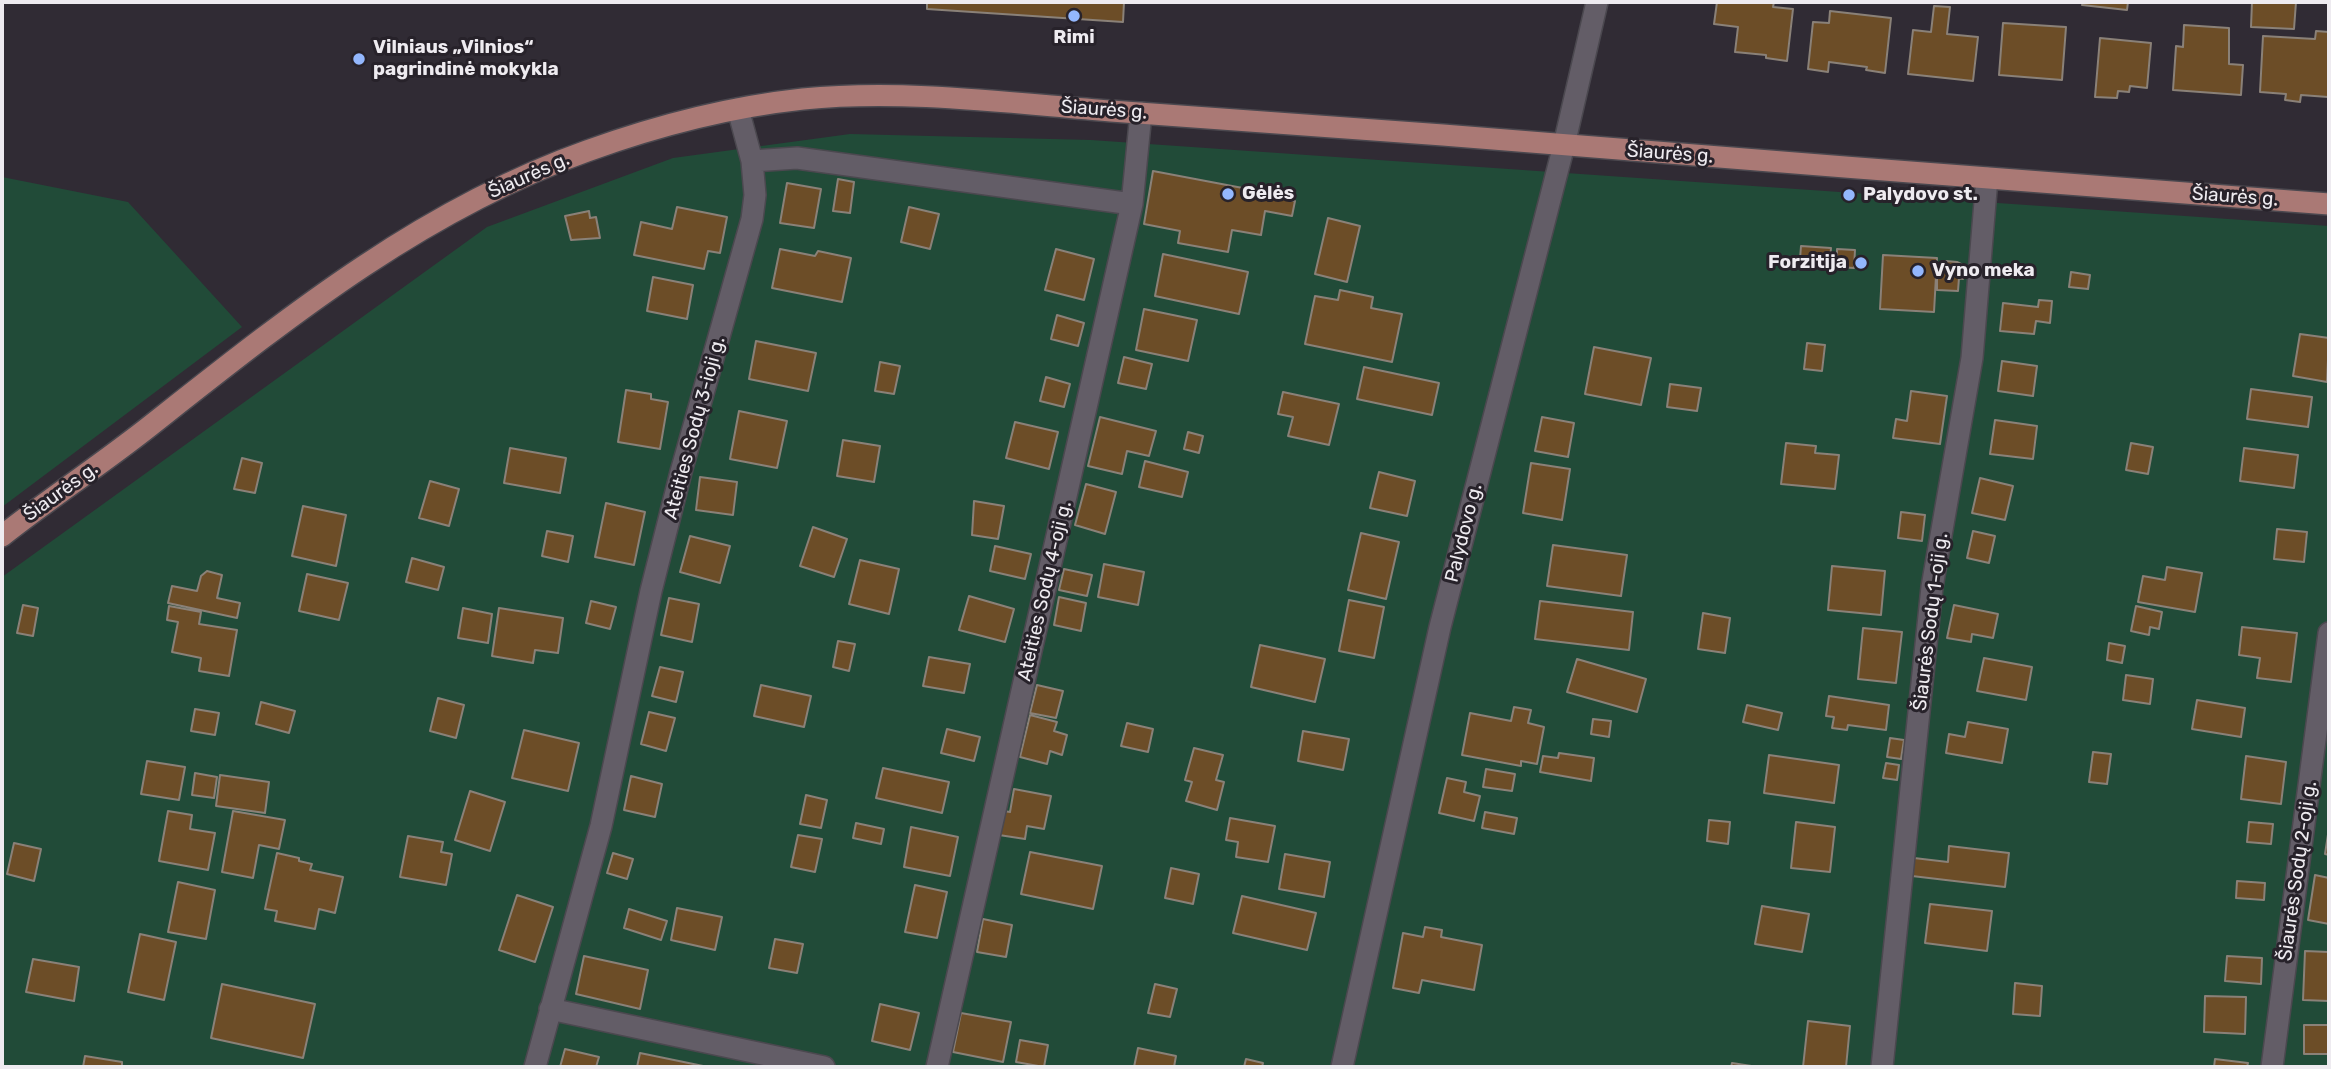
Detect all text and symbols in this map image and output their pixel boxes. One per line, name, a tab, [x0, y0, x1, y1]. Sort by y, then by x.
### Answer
marker: Rimi	[1066, 8, 1082, 24]
place label: Rimi	[1053, 27, 1095, 49]
place label: Vilniaus „Vilnios“ pagrindinė mokykla	[373, 37, 559, 81]
marker: Vilniaus „Vilnios“ pagrindinė mokykla	[351, 51, 367, 67]
street label: Šiaurės g.	[1060, 96, 1148, 124]
street label: Šiaurės g.	[1626, 140, 1714, 168]
street label: Šiaurės g.	[485, 148, 573, 204]
place label: Gėlės	[1242, 183, 1294, 205]
street label: Šiaurės g.	[2191, 183, 2279, 211]
place label: Palydovo st.	[1863, 184, 1978, 206]
marker: Gėlės	[1220, 186, 1236, 202]
marker: Palydovo st.	[1841, 187, 1857, 203]
place label: Forzitija	[1768, 252, 1847, 274]
marker: Forzitija	[1853, 255, 1869, 271]
place label: Vyno meka	[1932, 260, 2035, 282]
marker: Vyno meka	[1910, 263, 1926, 279]
street label: Ateities Sodų 3-ioji g.	[660, 334, 730, 522]
street label: Šiaurės g.	[19, 457, 103, 527]
street label: Palydovo g.	[1441, 481, 1487, 585]
street label: Ateities Sodų 4-oji g.	[1013, 499, 1077, 683]
street label: Šiaurės Sodų 1-oji g.	[1909, 532, 1953, 712]
street label: Šiaurės Sodų 2-oji g.	[2274, 780, 2322, 962]

